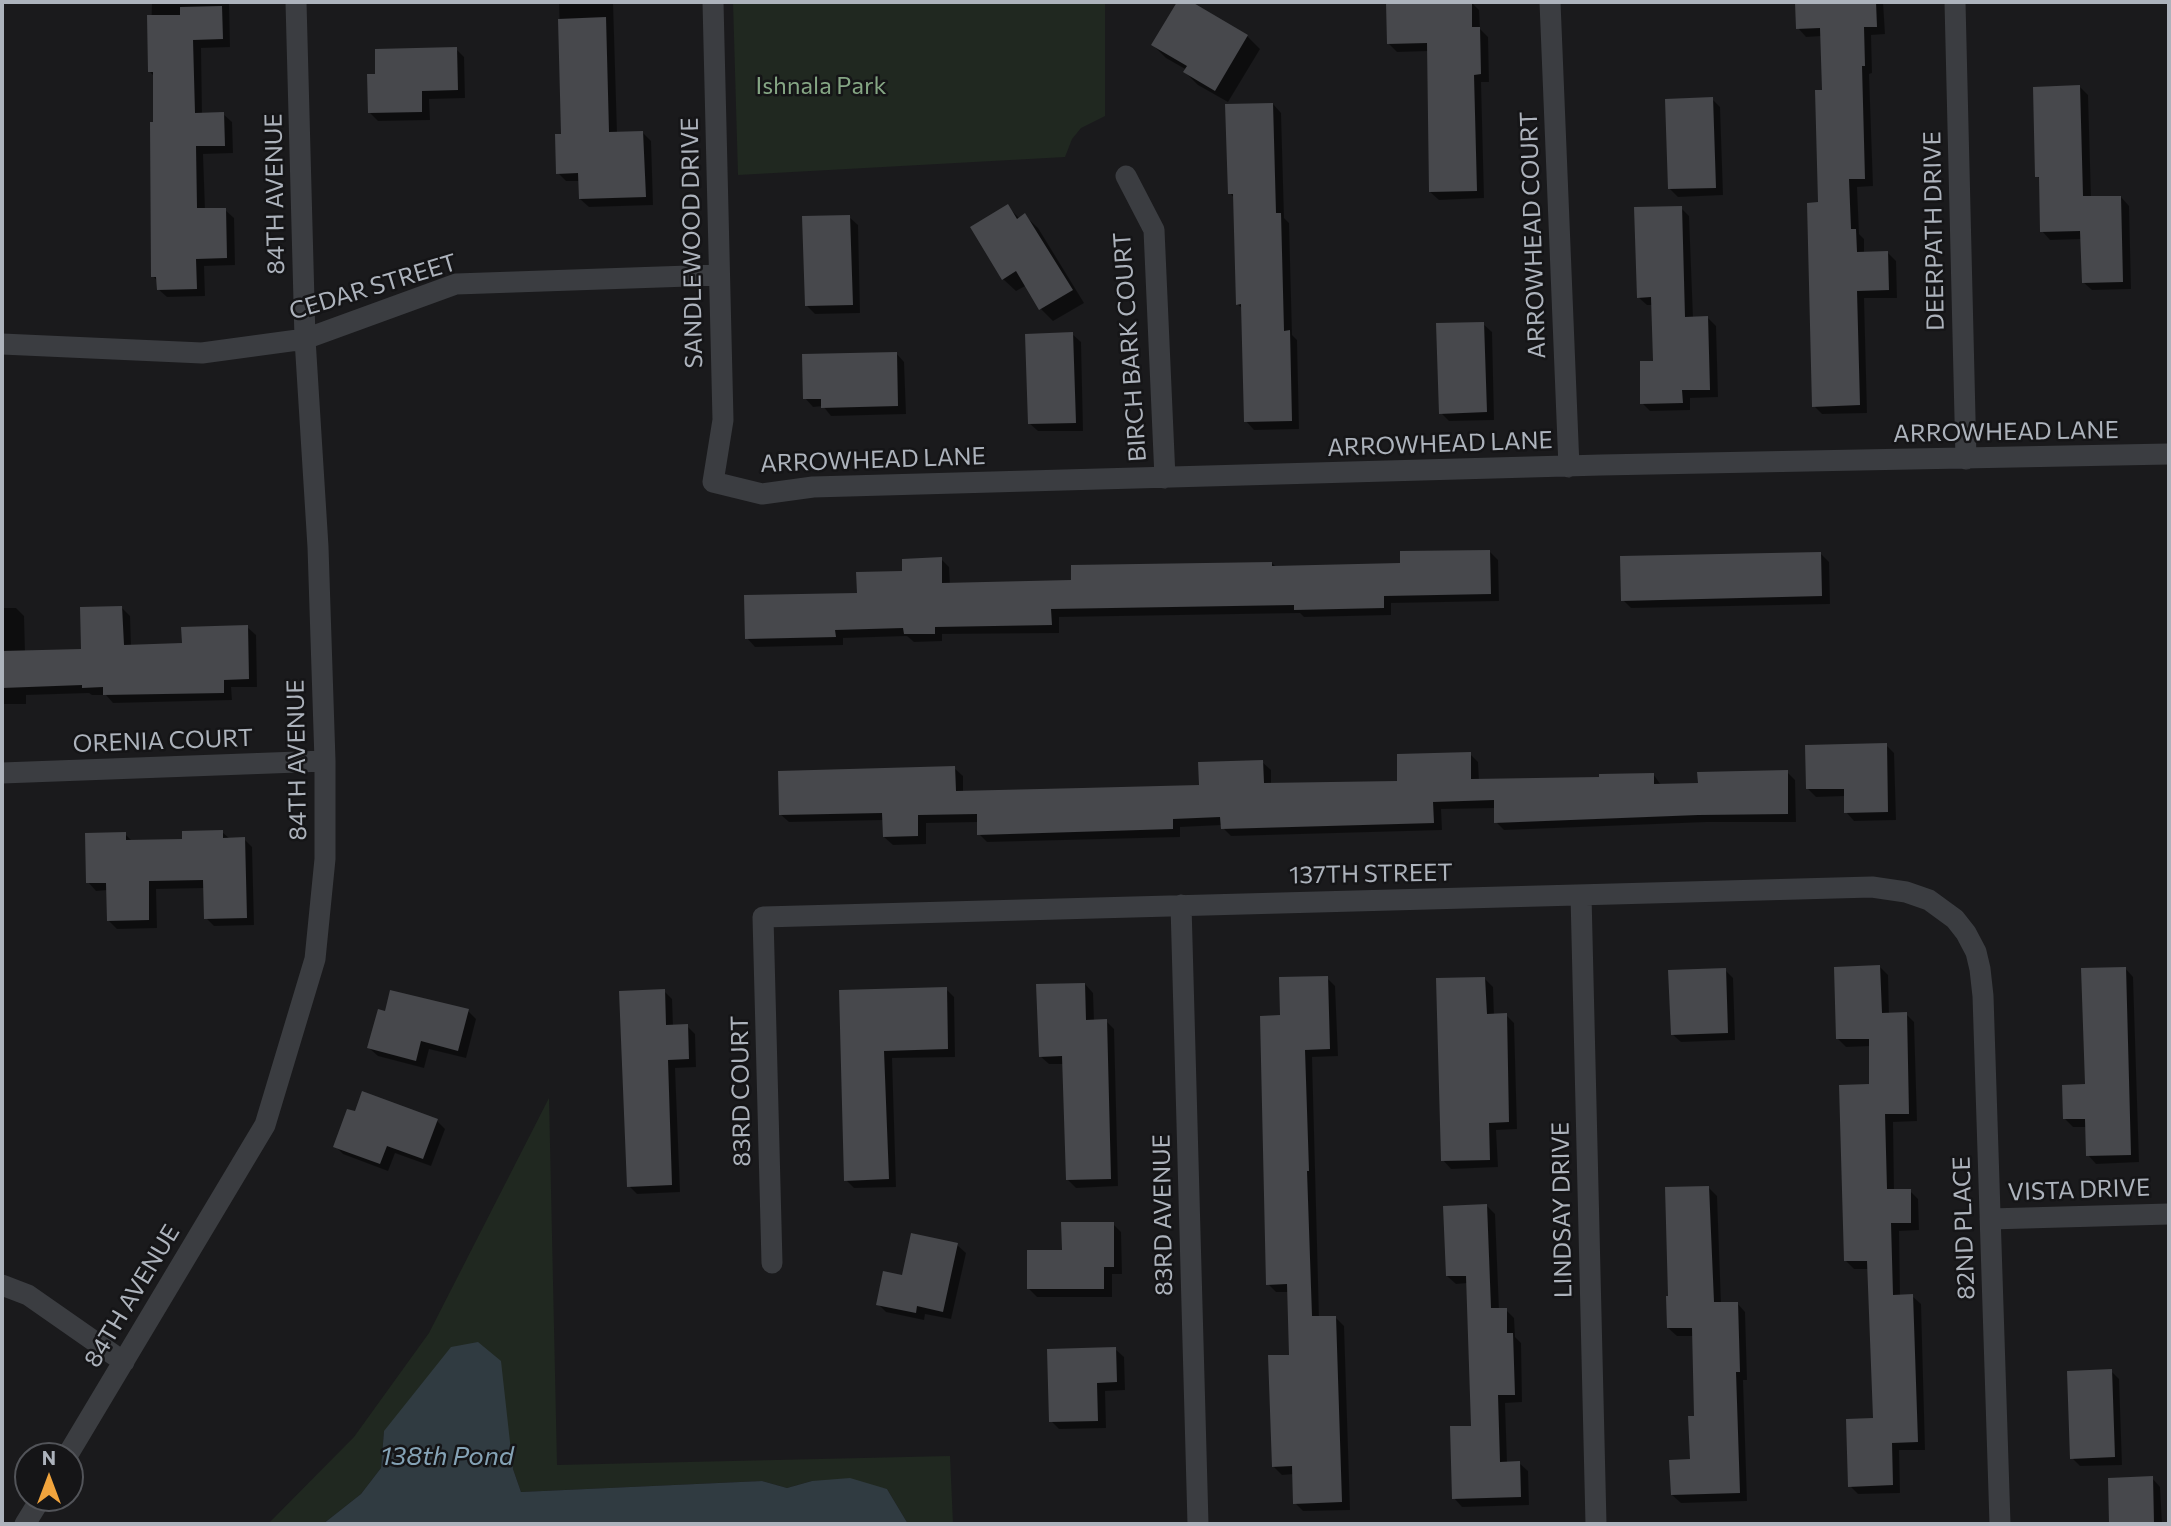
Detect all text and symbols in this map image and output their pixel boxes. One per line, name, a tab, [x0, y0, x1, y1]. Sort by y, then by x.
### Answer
park label: Ishnala Park	[755, 72, 887, 100]
street label: ARROWHEAD COURT	[1514, 111, 1552, 359]
street label: 84TH AVENUE	[259, 113, 291, 275]
street label: SANDLEWOOD DRIVE	[675, 117, 709, 369]
street label: DEERPATH DRIVE	[1918, 131, 1950, 331]
street label: BIRCH BARK COURT	[1108, 231, 1152, 463]
street label: CEDAR STREET	[286, 248, 460, 326]
street label: ARROWHEAD LANE	[1893, 416, 2119, 448]
street label: ARROWHEAD LANE	[1327, 426, 1553, 462]
street label: ARROWHEAD LANE	[760, 442, 986, 478]
street label: 84TH AVENUE	[281, 679, 313, 841]
street label: ORENIA COURT	[72, 723, 254, 759]
street label: 137TH STREET	[1289, 858, 1453, 890]
street label: 83RD COURT	[725, 1015, 757, 1167]
street label: LINDSAY DRIVE	[1546, 1122, 1578, 1298]
street label: 83RD AVENUE	[1147, 1134, 1179, 1296]
street label: 82ND PLACE	[1947, 1156, 1981, 1300]
street label: VISTA DRIVE	[2007, 1173, 2151, 1207]
street label: 84TH AVENUE	[78, 1219, 186, 1373]
water label: 138th Pond	[380, 1440, 514, 1472]
north arrow	[14, 1442, 84, 1512]
text: N	[42, 1446, 56, 1469]

